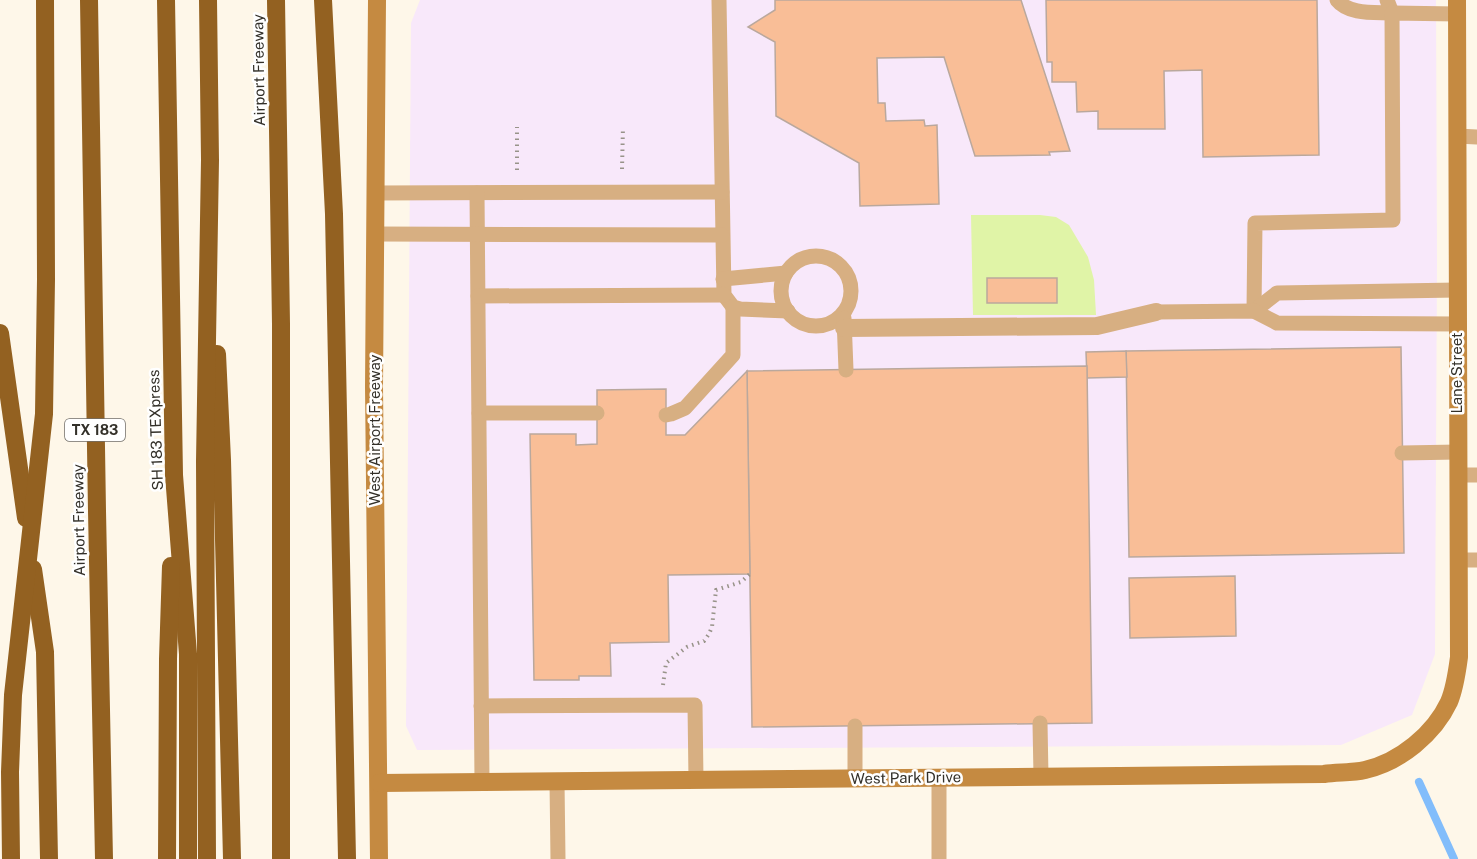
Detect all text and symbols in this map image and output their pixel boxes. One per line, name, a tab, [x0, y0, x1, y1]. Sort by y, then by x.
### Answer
street label: Airport Freeway	[249, 14, 268, 126]
street label: Lane Street	[1448, 332, 1465, 414]
street label: West Airport Freeway	[366, 355, 383, 505]
street label: SH 183 TEXpress	[145, 369, 166, 491]
road number: TX 183	[65, 419, 125, 441]
street label: Airport Freeway	[69, 464, 88, 576]
street label: West Park Drive	[851, 768, 961, 787]

